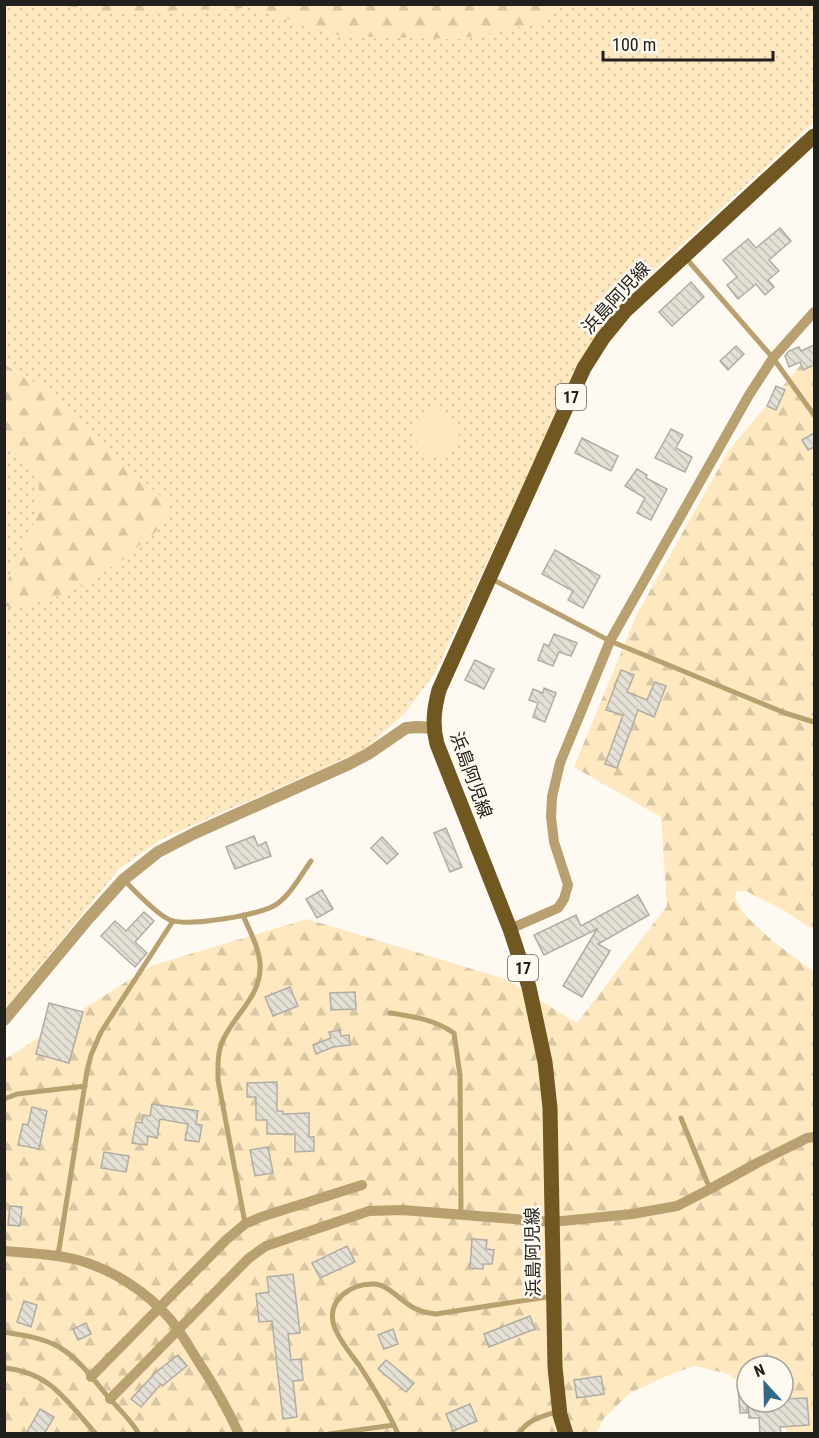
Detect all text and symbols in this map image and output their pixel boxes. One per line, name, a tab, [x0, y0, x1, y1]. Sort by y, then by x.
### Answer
scale bar	[603, 24, 772, 62]
text: 100 m	[612, 34, 656, 55]
street label: 浜島阿児線	[577, 258, 654, 338]
road number: 17	[556, 384, 586, 410]
street label: 浜島阿児線	[446, 729, 497, 821]
road number: 17	[508, 955, 538, 981]
street label: 浜島阿児線	[521, 1207, 544, 1297]
north arrow	[735, 1354, 795, 1414]
text: N	[751, 1360, 768, 1381]

